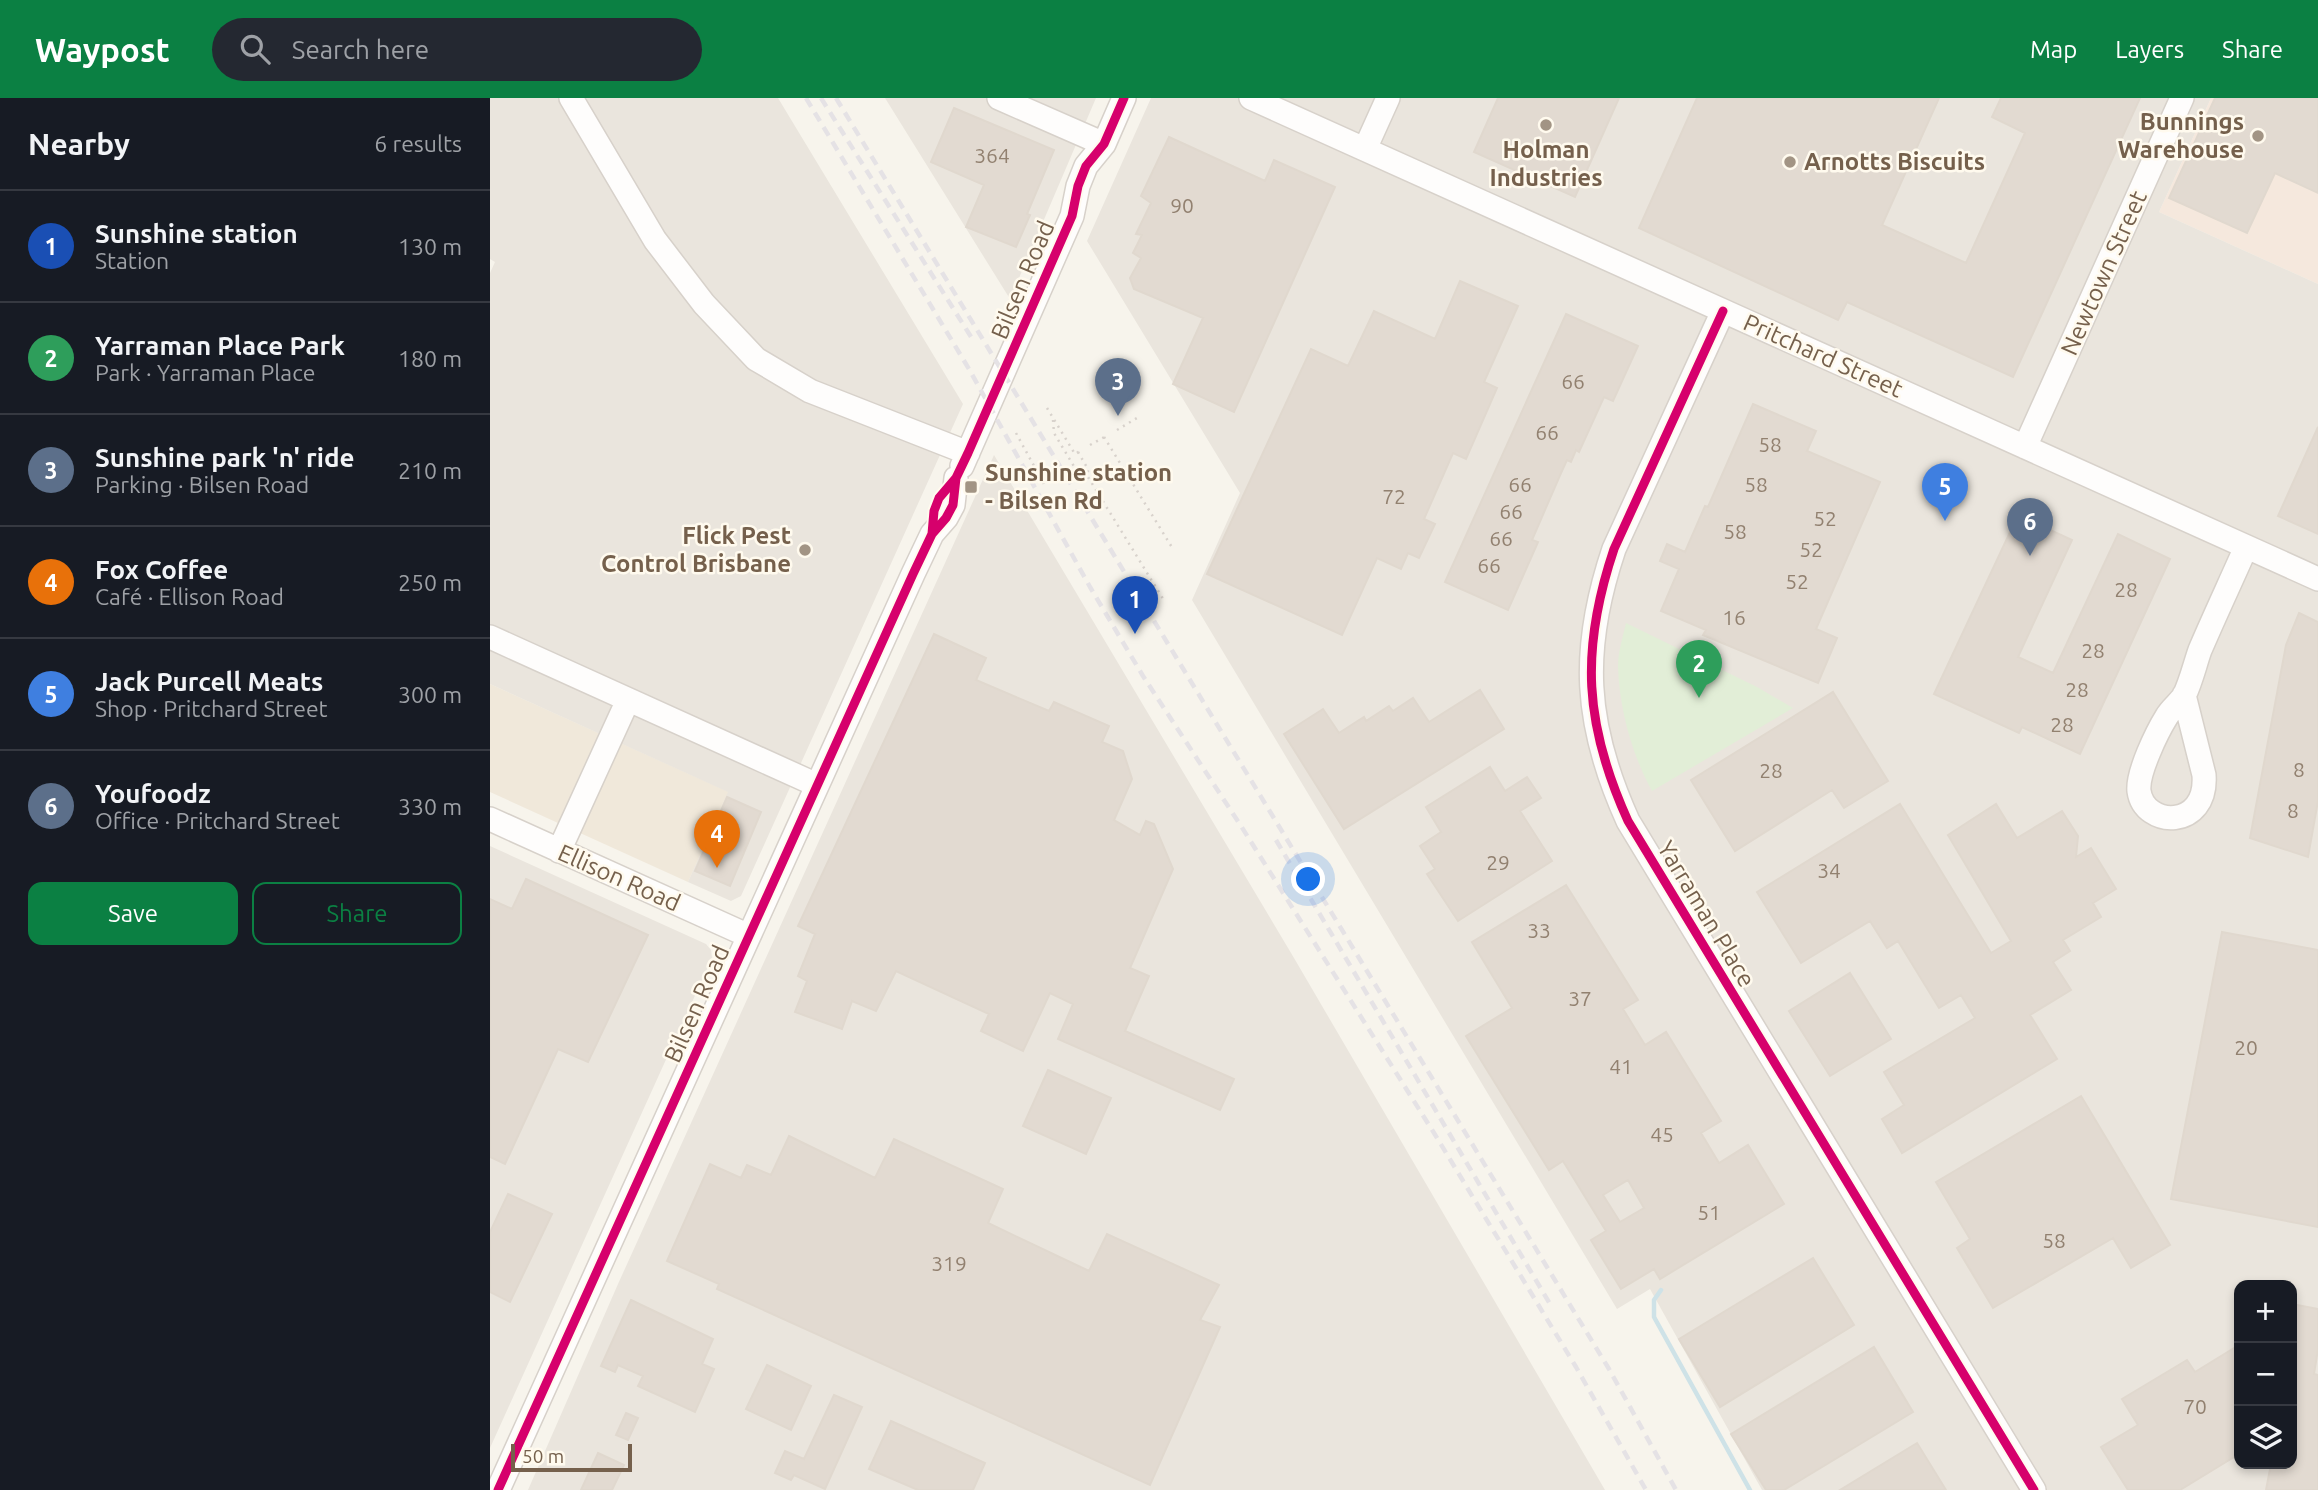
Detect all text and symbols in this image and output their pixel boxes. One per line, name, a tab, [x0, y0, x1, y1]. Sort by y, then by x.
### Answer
search box	[212, 18, 702, 81]
icon: search	[236, 30, 274, 68]
text: Waypost	[35, 31, 170, 68]
text: Search here	[292, 35, 429, 64]
text: Map	[2030, 36, 2077, 63]
text: Layers	[2115, 36, 2184, 63]
text: Share	[2222, 36, 2283, 63]
place label: Bunnings Warehouse	[2118, 108, 2244, 163]
marker: Holman Industries	[1538, 117, 1554, 133]
text: Nearby	[28, 127, 130, 161]
marker: Bunnings Warehouse	[2250, 128, 2266, 144]
text: 6 results	[374, 131, 462, 156]
place label: Holman Industries	[1489, 136, 1603, 191]
house number: 364	[974, 143, 1010, 167]
place label: Arnotts Biscuits	[1804, 148, 1985, 175]
marker: Arnotts Biscuits	[1782, 154, 1798, 170]
street label: Newtown Street	[2055, 186, 2152, 359]
house number: 90	[1170, 193, 1194, 217]
street label: Bilsen Road	[986, 217, 1059, 343]
text: Sunshine station	[95, 219, 298, 248]
text: 1	[45, 234, 57, 259]
text: 130 m	[398, 234, 462, 259]
text: Station	[95, 248, 169, 273]
street label: Pritchard Street	[1739, 308, 1908, 403]
text: Yarraman Place Park	[95, 331, 345, 360]
text: 2	[45, 346, 57, 371]
text: 180 m	[398, 346, 462, 371]
pin: 3	[1095, 358, 1141, 416]
text: Park · Yarraman Place	[95, 360, 316, 385]
house number: 66	[1561, 369, 1585, 393]
house number: 66	[1535, 420, 1559, 444]
house number: 58	[1758, 432, 1782, 456]
text: Sunshine park 'n' ride	[95, 443, 355, 472]
text: 3	[45, 458, 57, 483]
text: 210 m	[398, 458, 462, 483]
place label: Sunshine station - Bilsen Rd	[985, 459, 1172, 514]
pin: 5	[1922, 463, 1968, 521]
text: Parking · Bilsen Road	[95, 472, 309, 497]
house number: 66	[1508, 472, 1532, 496]
house number: 58	[1744, 472, 1768, 496]
marker: Sunshine station - Bilsen Rd	[963, 479, 979, 495]
house number: 72	[1382, 484, 1406, 508]
pin: 6	[2007, 498, 2053, 556]
house number: 66	[1499, 499, 1523, 523]
house number: 52	[1813, 506, 1837, 530]
house number: 58	[1723, 519, 1747, 543]
place label: Flick Pest Control Brisbane	[601, 522, 791, 577]
house number: 66	[1489, 526, 1513, 550]
house number: 52	[1799, 537, 1823, 561]
marker: Flick Pest Control Brisbane	[797, 542, 813, 558]
house number: 66	[1477, 553, 1501, 577]
text: Fox Coffee	[95, 555, 228, 584]
house number: 52	[1785, 569, 1809, 593]
text: 4	[45, 570, 57, 595]
text: 250 m	[398, 570, 462, 595]
pin: 1	[1112, 576, 1158, 634]
house number: 28	[2114, 577, 2138, 601]
text: Café · Ellison Road	[95, 584, 284, 609]
house number: 16	[1722, 605, 1746, 629]
house number: 28	[2081, 638, 2105, 662]
pin: 2	[1676, 640, 1722, 698]
text: Jack Purcell Meats	[95, 667, 323, 696]
house number: 28	[2065, 677, 2089, 701]
text: 5	[45, 682, 57, 707]
text: 300 m	[398, 682, 462, 707]
text: Shop · Pritchard Street	[95, 696, 328, 721]
house number: 28	[2050, 712, 2074, 736]
house number: 8	[2293, 757, 2305, 781]
house number: 28	[1759, 758, 1783, 782]
text: Youfoodz	[95, 779, 211, 808]
text: 6	[45, 794, 57, 819]
text: 330 m	[398, 794, 462, 819]
house number: 8	[2287, 798, 2299, 822]
text: Office · Pritchard Street	[95, 808, 340, 833]
pin: 4	[694, 810, 740, 868]
street label: Yarraman Place	[1652, 836, 1761, 992]
street label: Ellison Road	[554, 839, 684, 916]
house number: 29	[1486, 850, 1510, 874]
house number: 34	[1817, 858, 1841, 882]
your location	[1291, 862, 1325, 896]
button: Save	[28, 882, 238, 945]
button: Share	[252, 882, 462, 945]
house number: 33	[1527, 918, 1551, 942]
street label: Bilsen Road	[659, 941, 734, 1067]
house number: 37	[1568, 986, 1592, 1010]
house number: 20	[2234, 1035, 2258, 1059]
house number: 41	[1609, 1054, 1633, 1078]
house number: 45	[1650, 1122, 1674, 1146]
house number: 51	[1697, 1200, 1721, 1224]
house number: 58	[2042, 1228, 2066, 1252]
house number: 319	[931, 1251, 967, 1275]
map controls	[2234, 1280, 2297, 1469]
button: +	[2234, 1280, 2297, 1343]
button: −	[2234, 1343, 2297, 1406]
house number: 70	[2183, 1394, 2207, 1418]
button: layers	[2234, 1406, 2297, 1469]
scale bar	[511, 1441, 632, 1473]
text: 50 m	[522, 1445, 564, 1467]

